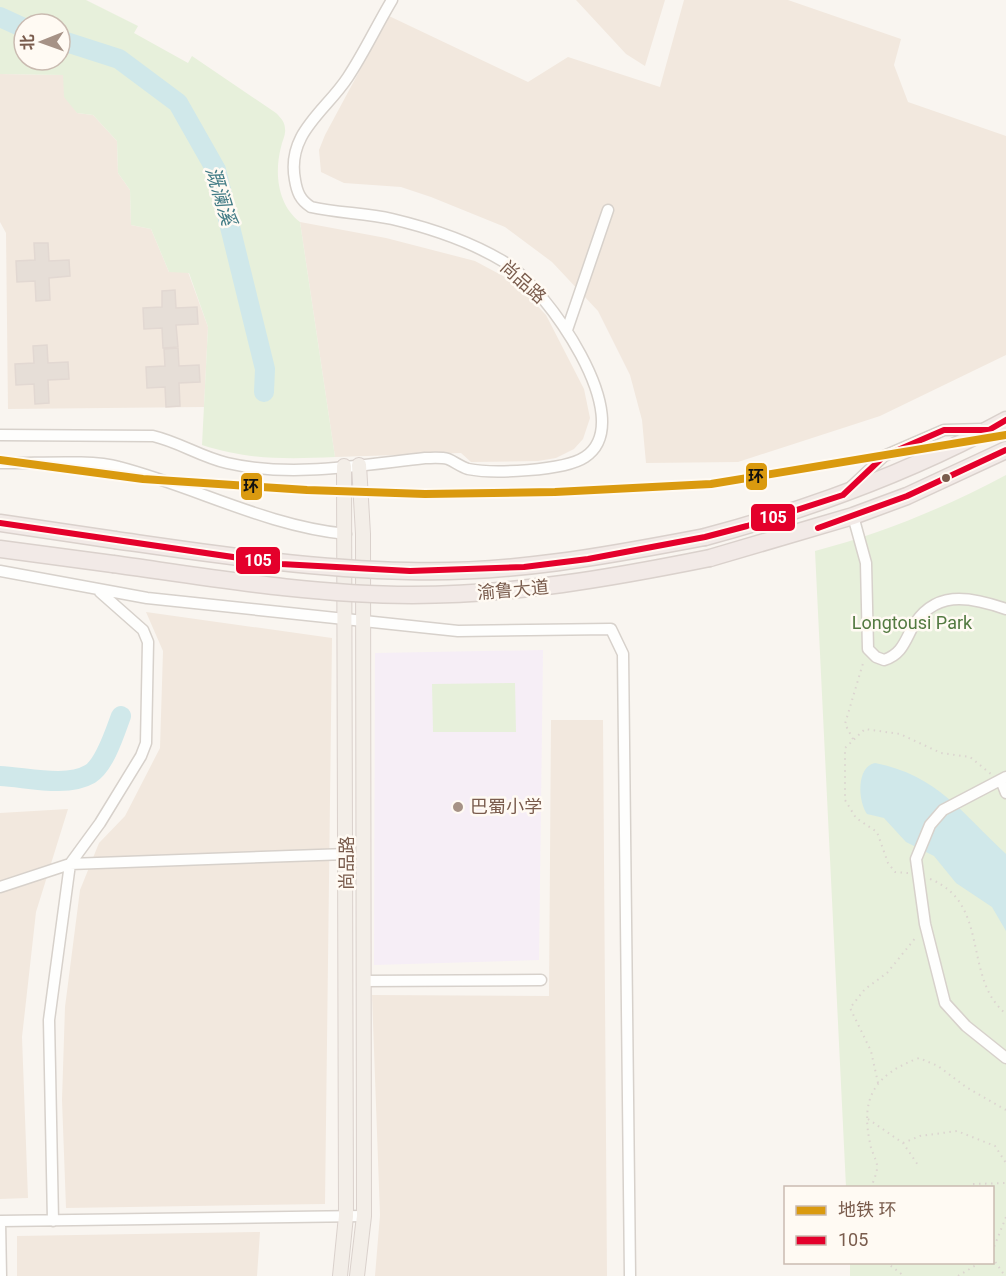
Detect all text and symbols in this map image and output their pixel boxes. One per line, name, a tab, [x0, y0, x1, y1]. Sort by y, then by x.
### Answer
north arrow	[12, 12, 72, 72]
text: 北	[18, 34, 37, 50]
water label: 溉澜溪	[201, 164, 242, 230]
street label: 尚品路	[496, 256, 550, 307]
line badge: 环	[745, 462, 768, 491]
text: 环	[748, 467, 764, 486]
line badge: 环	[240, 472, 263, 501]
unlabelled marker	[940, 472, 952, 484]
text: 环	[243, 477, 259, 496]
line badge: 105	[750, 503, 796, 532]
text: 105	[759, 508, 787, 527]
line badge: 105	[235, 546, 281, 575]
text: 105	[244, 551, 272, 570]
street label: 渝鲁大道	[476, 576, 550, 603]
park label: Longtousi Park	[852, 612, 973, 633]
place label: 巴蜀小学	[470, 796, 542, 817]
marker: 巴蜀小学	[451, 800, 465, 814]
street label: 尚品路	[336, 836, 357, 890]
legend	[784, 1186, 994, 1264]
text: 地铁 环	[838, 1199, 896, 1220]
text: 105	[838, 1229, 868, 1250]

